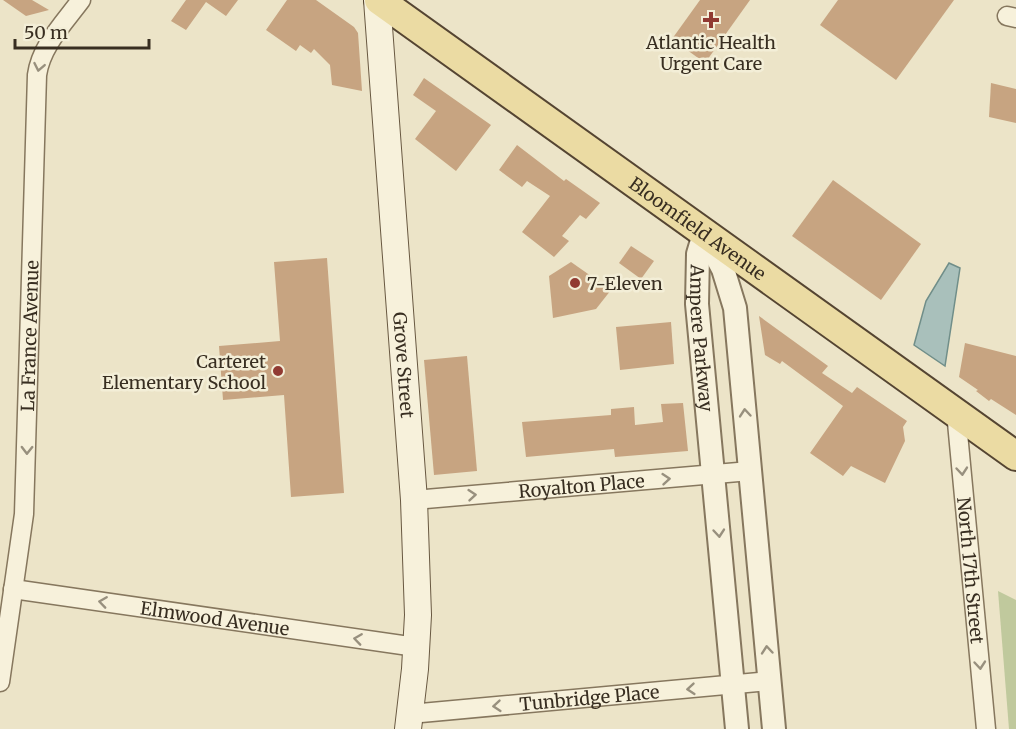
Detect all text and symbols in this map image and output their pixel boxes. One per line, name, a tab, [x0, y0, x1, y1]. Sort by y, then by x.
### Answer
marker: Atlantic Health Urgent Care	[702, 11, 720, 29]
scale bar	[15, 12, 148, 50]
text: 50 m	[24, 21, 68, 44]
place label: Atlantic Health Urgent Care	[645, 31, 776, 75]
one-way arrow	[33, 61, 46, 71]
street label: Bloomfield Avenue	[625, 171, 771, 285]
street label: La France Avenue	[16, 260, 43, 412]
street label: Ampere Parkway	[685, 263, 719, 413]
place label: 7-Eleven	[587, 272, 663, 295]
marker: 7-Eleven	[568, 276, 582, 290]
street label: Grove Street	[389, 311, 419, 419]
place label: Carteret Elementary School	[102, 350, 266, 394]
marker: Carteret Elementary School	[271, 364, 285, 378]
one-way arrow	[739, 409, 752, 418]
one-way arrow	[21, 446, 33, 455]
one-way arrow	[955, 466, 968, 475]
street label: Royalton Place	[517, 469, 645, 502]
one-way arrow	[662, 472, 671, 485]
one-way arrow	[468, 489, 477, 502]
street label: North 17th Street	[953, 496, 989, 645]
one-way arrow	[712, 528, 725, 537]
one-way arrow	[98, 596, 107, 608]
street label: Elmwood Avenue	[139, 596, 291, 640]
one-way arrow	[354, 633, 363, 645]
one-way arrow	[761, 645, 774, 654]
one-way arrow	[973, 660, 986, 669]
street label: Tunbridge Place	[518, 680, 660, 715]
one-way arrow	[686, 682, 695, 695]
one-way arrow	[492, 700, 501, 713]

